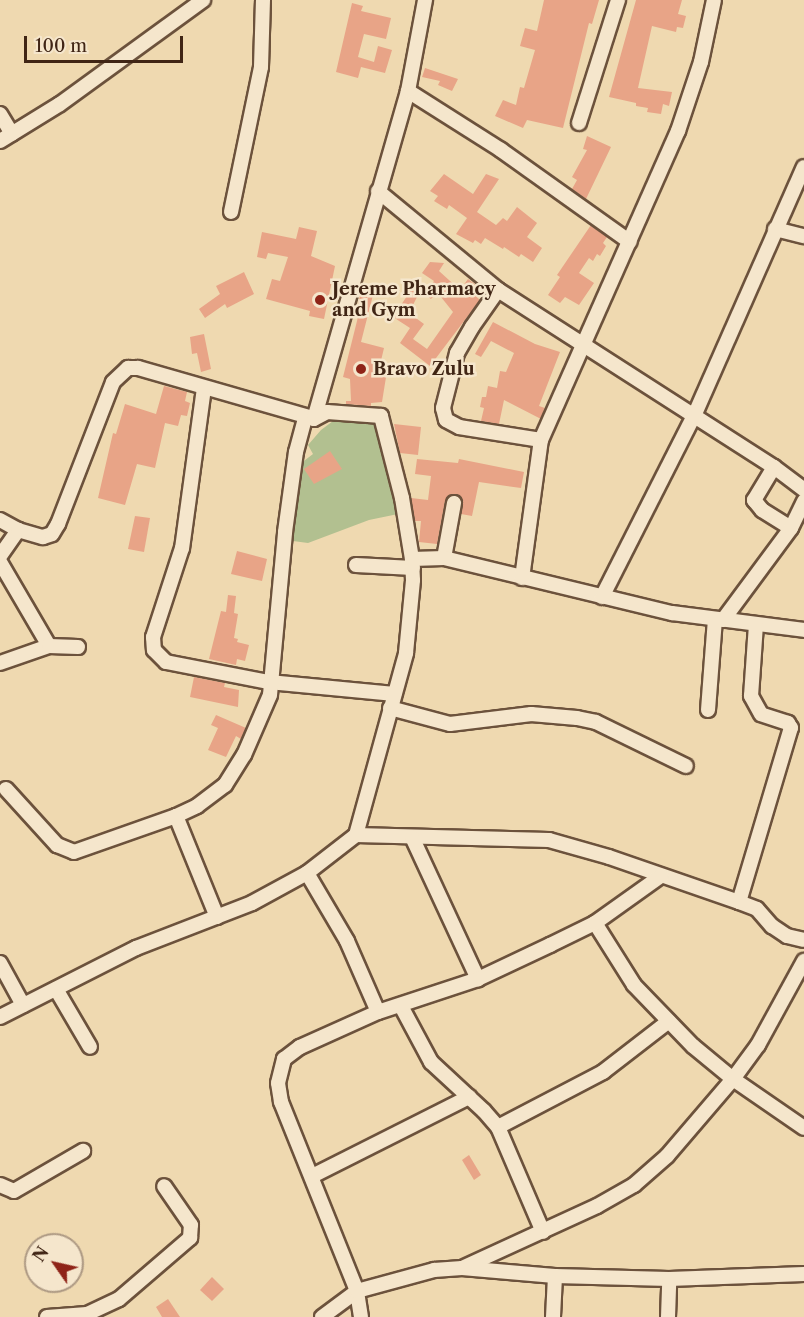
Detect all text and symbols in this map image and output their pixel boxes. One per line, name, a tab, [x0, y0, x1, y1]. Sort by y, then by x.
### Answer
scale bar	[27, 24, 186, 62]
text: 100 m	[35, 35, 87, 57]
place label: Jereme Pharmacy and Gym	[332, 279, 495, 322]
marker: Jereme Pharmacy and Gym	[313, 293, 327, 307]
place label: Bravo Zulu	[373, 358, 475, 380]
marker: Bravo Zulu	[354, 362, 368, 376]
north arrow	[24, 1233, 84, 1293]
text: N	[29, 1243, 53, 1265]

